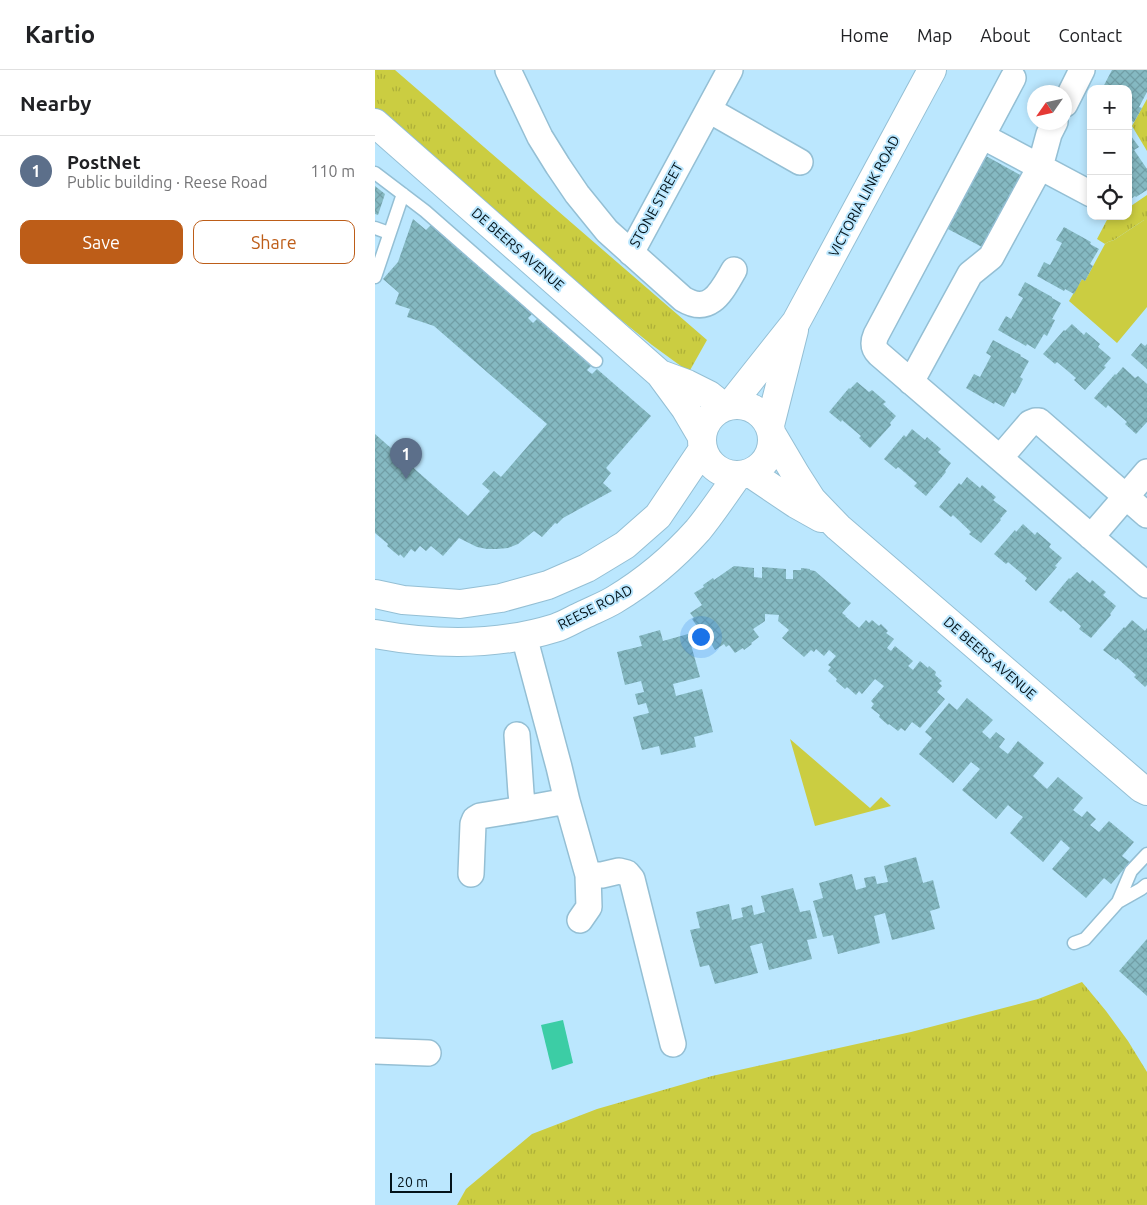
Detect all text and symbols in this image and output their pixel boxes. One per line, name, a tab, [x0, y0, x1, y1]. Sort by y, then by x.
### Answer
text: Kartio	[25, 21, 95, 48]
text: Home	[840, 25, 889, 45]
text: Map	[917, 25, 952, 45]
text: About	[980, 25, 1030, 45]
text: Contact	[1058, 25, 1122, 45]
north arrow	[1027, 85, 1072, 130]
map controls	[1087, 85, 1132, 220]
button: +	[1087, 85, 1132, 130]
text: Nearby	[20, 91, 91, 115]
button: −	[1087, 130, 1132, 175]
street label: VICTORIA LINK ROAD	[825, 132, 903, 259]
text: PostNet	[67, 151, 141, 173]
street label: STONE STREET	[626, 160, 686, 250]
text: 1	[31, 162, 41, 180]
text: 110 m	[310, 162, 355, 180]
text: Public building · Reese Road	[67, 173, 268, 191]
button: locate	[1087, 175, 1132, 220]
street label: DE BEERS AVENUE	[468, 204, 568, 294]
button: Save	[20, 220, 183, 264]
button: Share	[193, 220, 355, 264]
pin: 1	[390, 438, 422, 479]
street label: REESE ROAD	[555, 581, 635, 633]
street label: DE BEERS AVENUE	[940, 613, 1040, 703]
your location	[688, 624, 714, 650]
scale bar	[390, 1170, 453, 1193]
text: 20 m	[397, 1174, 428, 1190]

